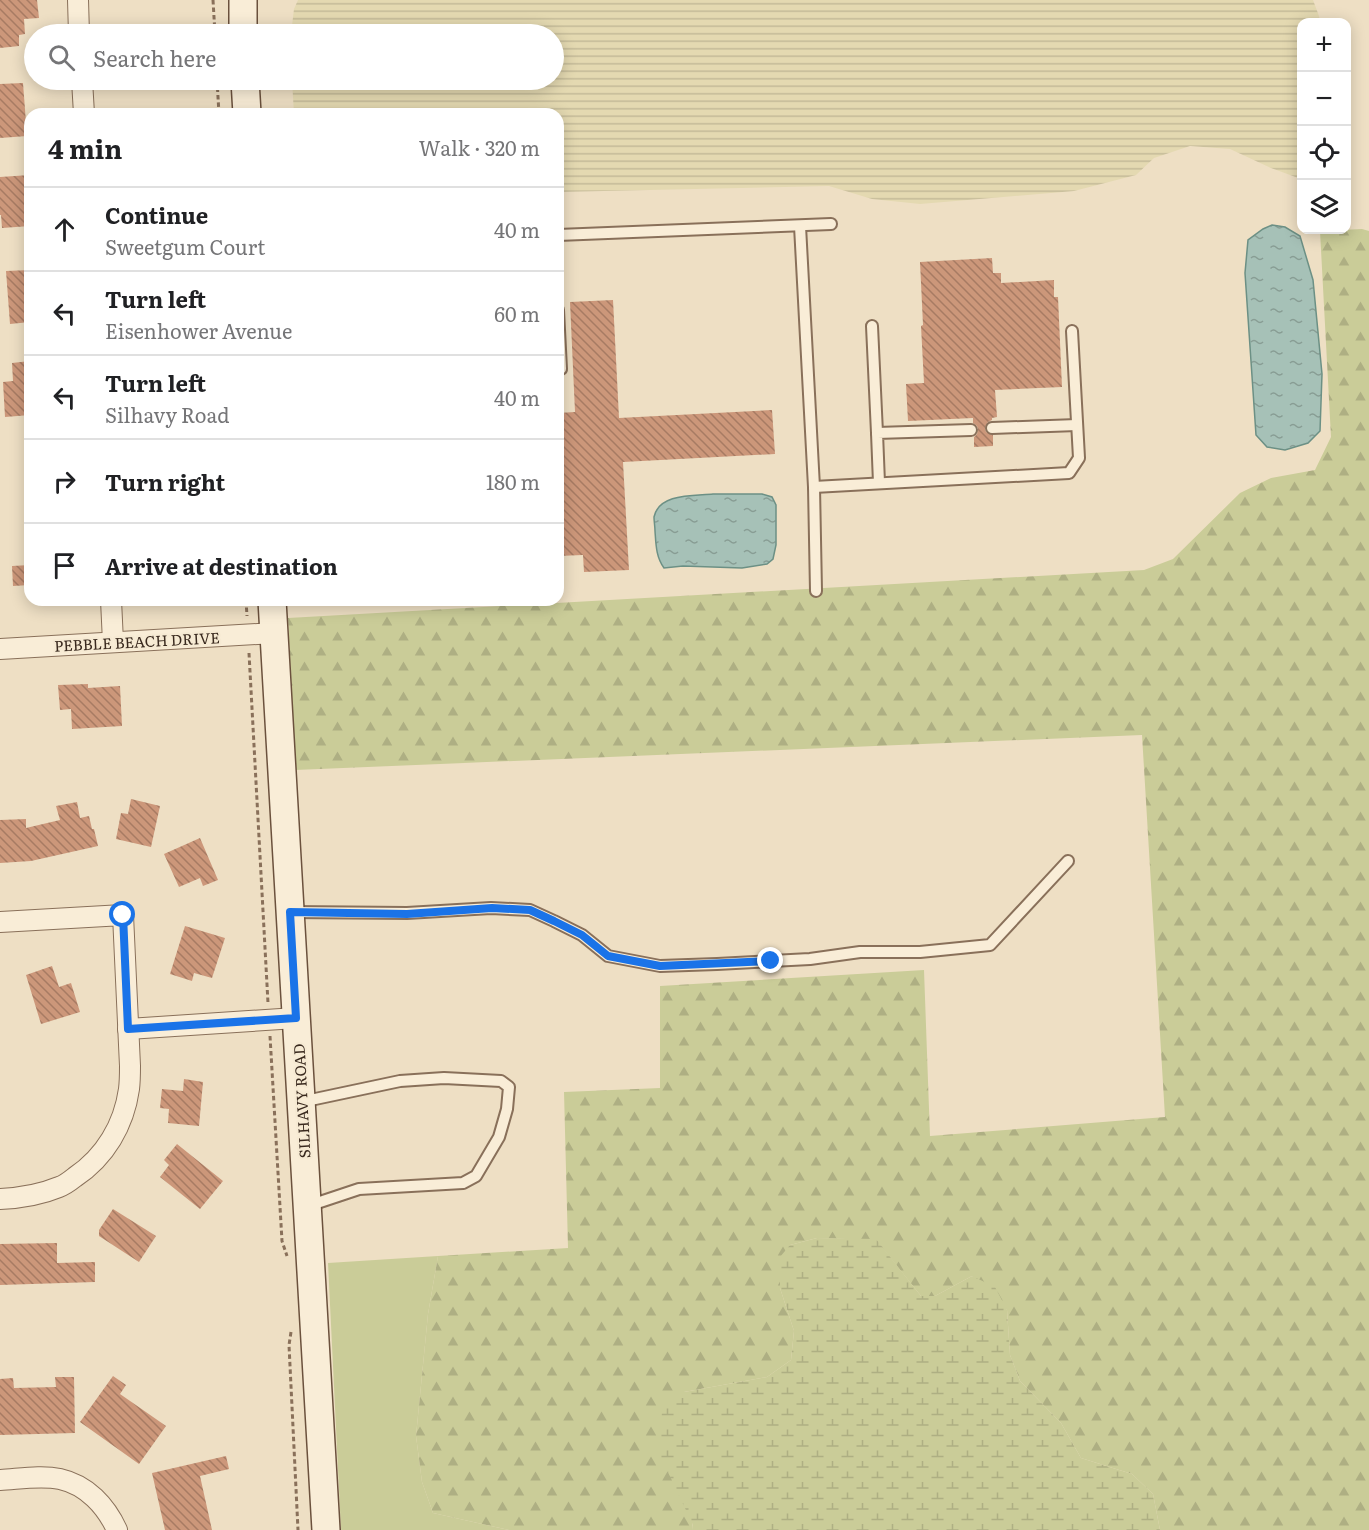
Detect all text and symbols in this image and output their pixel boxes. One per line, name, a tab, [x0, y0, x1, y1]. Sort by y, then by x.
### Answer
map controls	[1297, 18, 1351, 234]
button: +	[1297, 18, 1351, 72]
search box	[24, 24, 564, 90]
icon: search	[45, 41, 78, 74]
text: Search here	[93, 41, 216, 74]
button: −	[1297, 72, 1351, 126]
button: locate	[1297, 126, 1351, 180]
text: 4 min	[48, 128, 122, 167]
text: Walk · 320 m	[419, 132, 540, 162]
button: layers	[1297, 180, 1351, 234]
text: Continue	[105, 198, 208, 231]
icon: ahead	[48, 213, 81, 246]
text: 40 m	[494, 214, 540, 244]
text: Sweetgum Court	[105, 231, 265, 261]
text: Turn left	[105, 282, 206, 315]
icon: left	[48, 297, 81, 330]
text: 60 m	[494, 298, 540, 328]
text: Eisenhower Avenue	[105, 315, 292, 345]
text: Turn left	[105, 366, 206, 399]
icon: left	[48, 381, 81, 414]
text: 40 m	[494, 382, 540, 412]
text: Silhavy Road	[105, 399, 229, 429]
icon: right	[48, 465, 81, 498]
text: Turn right	[105, 465, 225, 498]
text: 180 m	[486, 466, 540, 496]
icon: arrive	[48, 549, 81, 582]
text: Arrive at destination	[105, 549, 338, 582]
street label: PEBBLE BEACH DRIVE	[54, 625, 220, 657]
route start	[109, 901, 135, 927]
route end	[757, 947, 783, 973]
street label: SILHAVY ROAD	[287, 1043, 315, 1159]

